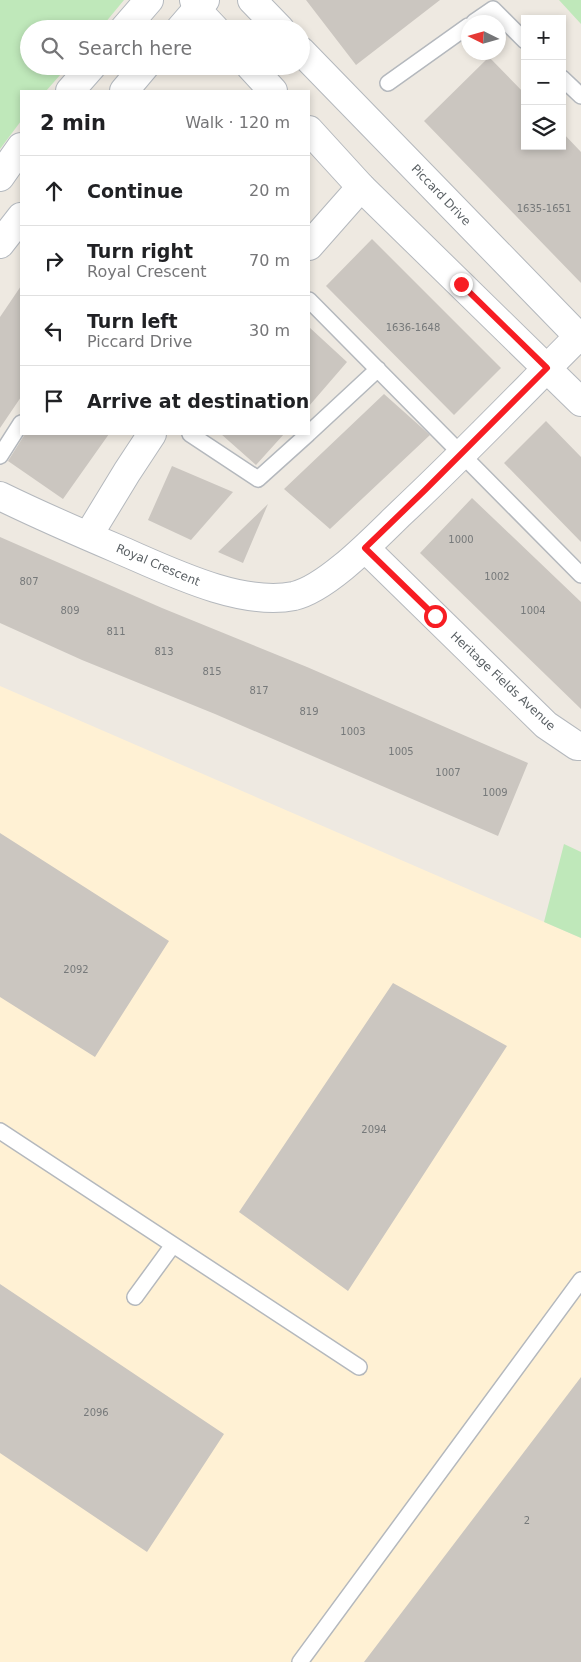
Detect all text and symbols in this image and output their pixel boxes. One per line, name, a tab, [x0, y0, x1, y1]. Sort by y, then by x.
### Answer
north arrow	[461, 15, 506, 60]
map controls	[521, 15, 566, 150]
button: +	[521, 15, 566, 60]
search box	[20, 20, 310, 75]
icon: search	[38, 34, 66, 62]
text: Search here	[78, 37, 192, 59]
button: −	[521, 60, 566, 105]
button: layers	[521, 105, 566, 150]
text: 2 min	[40, 111, 106, 135]
text: Walk · 120 m	[185, 113, 290, 132]
street label: Piccard Drive	[409, 162, 473, 228]
icon: ahead	[40, 177, 68, 205]
text: Continue	[87, 180, 183, 202]
text: 20 m	[249, 181, 290, 200]
house number: 1635-1651	[517, 203, 571, 214]
text: Turn right	[87, 240, 193, 262]
icon: right	[40, 247, 68, 275]
text: 70 m	[249, 251, 290, 270]
text: Royal Crescent	[87, 262, 207, 281]
route end	[450, 273, 473, 296]
text: Turn left	[87, 310, 178, 332]
icon: left	[40, 317, 68, 345]
text: 30 m	[249, 321, 290, 340]
house number: 1636-1648	[386, 322, 440, 333]
text: Piccard Drive	[87, 332, 192, 351]
icon: arrive	[40, 387, 68, 415]
text: Arrive at destination	[87, 390, 309, 412]
house number: 1000	[448, 534, 474, 545]
street label: Royal Crescent	[114, 541, 202, 589]
house number: 1002	[484, 571, 510, 582]
house number: 807	[19, 576, 39, 587]
house number: 809	[60, 605, 80, 616]
route start	[424, 605, 447, 628]
house number: 1004	[520, 605, 546, 616]
house number: 811	[106, 626, 126, 637]
street label: Heritage Fields Avenue	[448, 629, 558, 733]
house number: 813	[154, 646, 174, 657]
house number: 815	[202, 666, 222, 677]
house number: 817	[249, 685, 269, 696]
house number: 819	[299, 706, 319, 717]
house number: 1003	[340, 726, 366, 737]
house number: 1005	[388, 746, 414, 757]
house number: 1007	[435, 767, 461, 778]
house number: 1009	[482, 787, 508, 798]
house number: 2092	[63, 964, 89, 975]
house number: 2094	[361, 1124, 387, 1135]
house number: 2096	[83, 1407, 109, 1418]
house number: 2	[524, 1515, 530, 1526]

